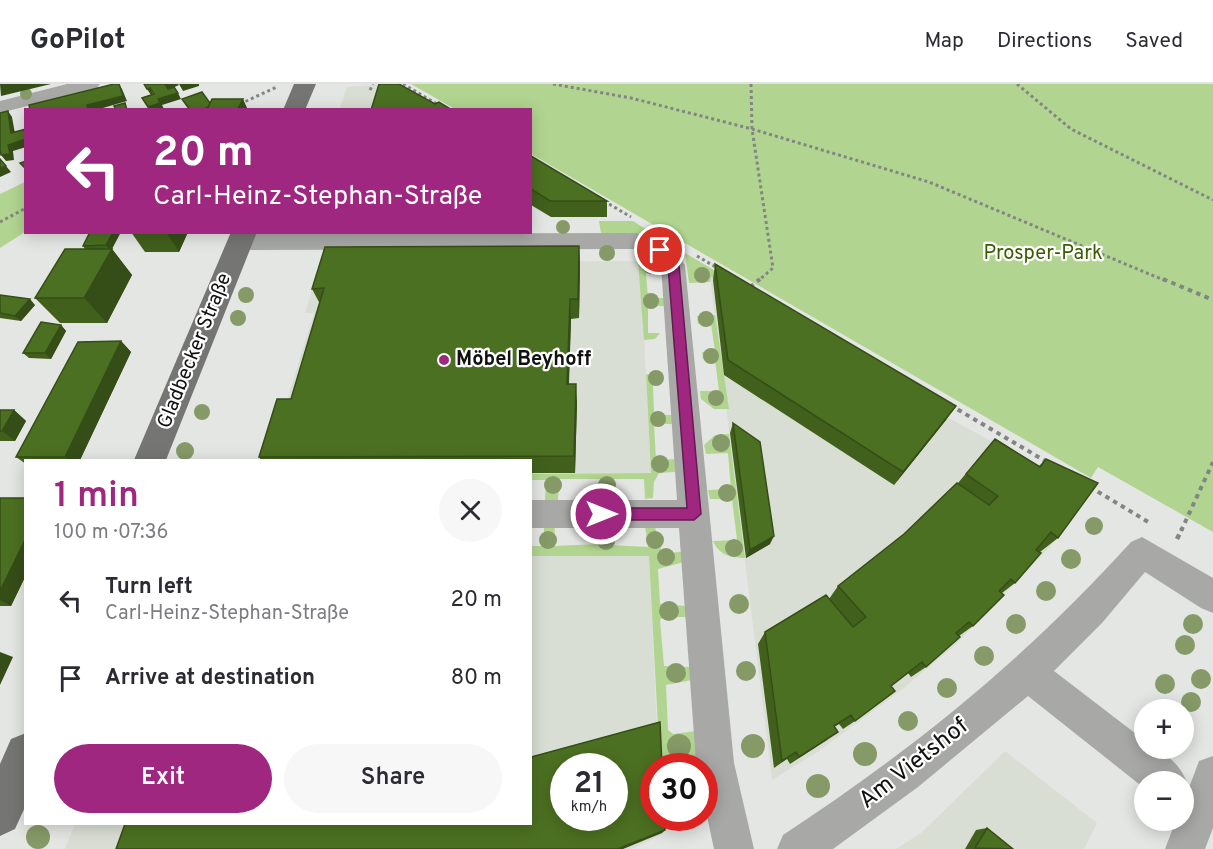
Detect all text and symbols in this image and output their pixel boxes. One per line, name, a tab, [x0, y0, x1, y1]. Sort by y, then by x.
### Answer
text: GoPilot	[30, 23, 125, 59]
text: Map	[924, 28, 964, 55]
text: Directions	[997, 28, 1092, 55]
text: Saved	[1125, 28, 1183, 55]
text: 20 m	[153, 128, 254, 181]
icon: left	[54, 132, 132, 210]
text: Carl-Heinz-Stephan-Straße	[153, 180, 482, 214]
pin	[634, 224, 685, 275]
icon: arrive	[643, 233, 676, 266]
park label: Prosper-Park	[983, 241, 1103, 267]
street label: Gladbecker Straße	[152, 269, 238, 433]
place label: Möbel Beyhoff	[456, 347, 591, 373]
marker: Möbel Beyhoff	[437, 353, 451, 367]
text: 1 min	[54, 474, 139, 520]
button: close	[439, 479, 502, 542]
position arrow	[569, 482, 633, 546]
text: 100 m · 07:36	[54, 520, 168, 546]
text: Turn left	[105, 574, 193, 601]
icon: left	[54, 584, 87, 617]
text: 20 m	[451, 587, 502, 614]
text: Carl-Heinz-Stephan-Straße	[105, 601, 349, 627]
icon: arrive	[54, 662, 87, 695]
text: Arrive at destination	[105, 665, 315, 692]
text: 80 m	[451, 665, 502, 692]
map controls	[1134, 699, 1194, 831]
button: +	[1134, 699, 1194, 759]
street label: Am Vietshof	[853, 712, 975, 816]
button: Exit	[54, 744, 272, 813]
button: Share	[284, 744, 502, 813]
speed limit sign: 30	[640, 753, 718, 831]
text: 21	[574, 766, 604, 803]
button: −	[1134, 771, 1194, 831]
text: km/h	[571, 798, 607, 817]

